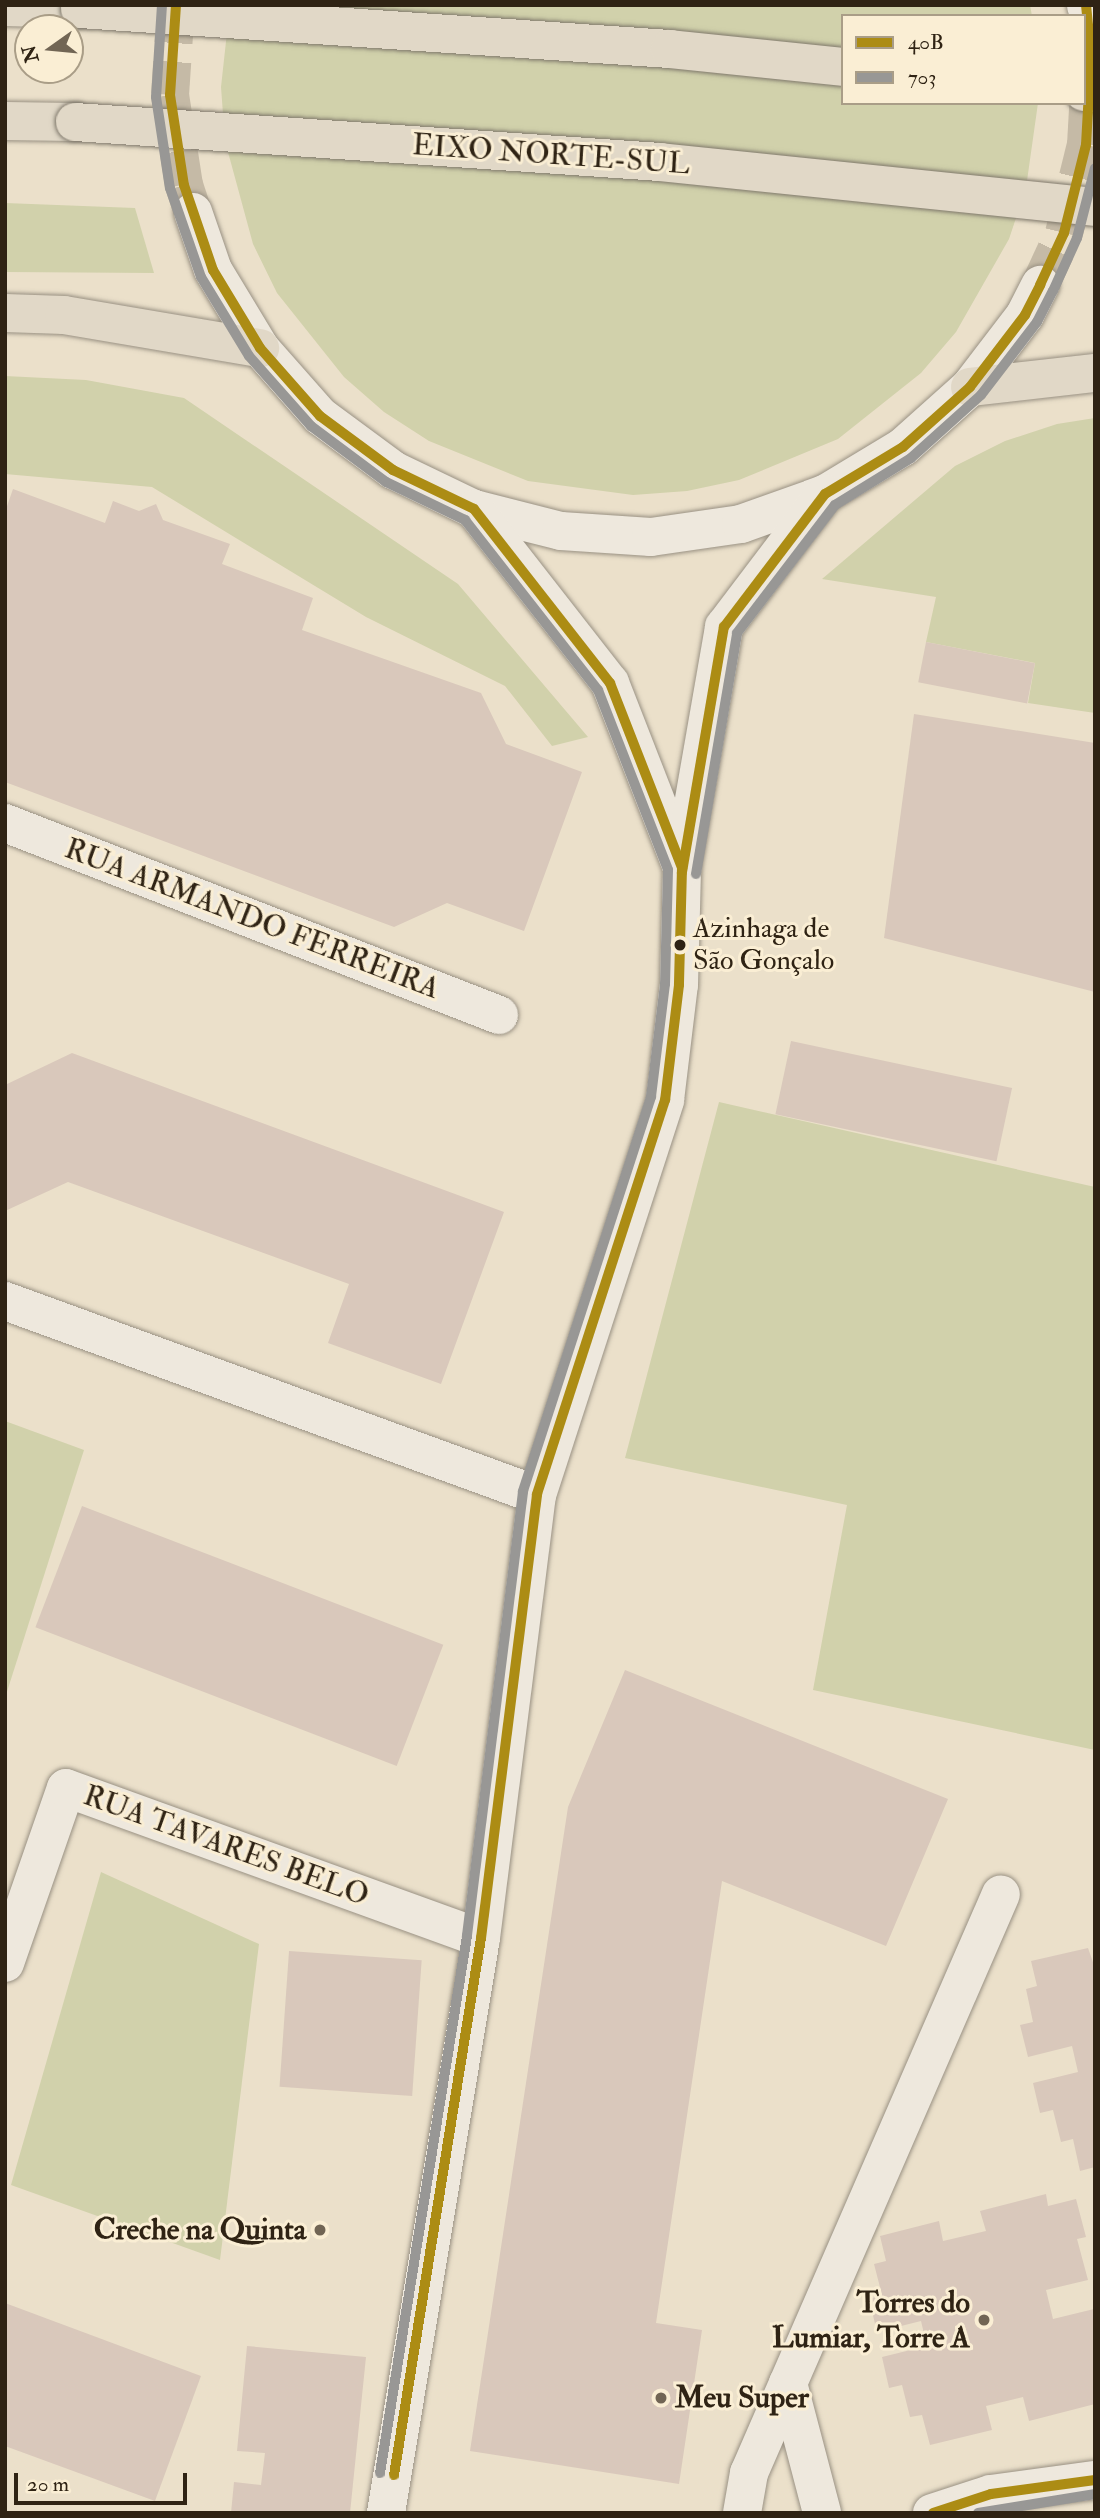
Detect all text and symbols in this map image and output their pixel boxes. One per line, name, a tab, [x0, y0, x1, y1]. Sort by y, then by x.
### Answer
north arrow	[14, 14, 84, 84]
legend	[841, 14, 1086, 105]
text: 40B	[908, 29, 944, 56]
text: N	[17, 43, 44, 65]
text: 703	[908, 64, 936, 91]
street label: EIXO NORTE-SUL	[411, 127, 691, 183]
street label: RUA ARMANDO FERREIRA	[59, 831, 445, 1007]
place label: Azinhaga de São Gonçalo	[693, 912, 834, 978]
marker: Azinhaga de São Gonçalo	[673, 938, 687, 952]
street label: RUA TAVARES BELO	[78, 1778, 374, 1914]
place label: Creche na Quinta	[94, 2212, 306, 2248]
marker: Creche na Quinta	[312, 2222, 328, 2238]
place label: Torres do Lumiar, Torre A	[772, 2285, 970, 2356]
marker: Torres do Lumiar, Torre A	[976, 2312, 992, 2328]
place label: Meu Super	[675, 2380, 809, 2416]
marker: Meu Super	[653, 2390, 669, 2406]
scale bar	[18, 2458, 191, 2502]
text: 20 m	[27, 2471, 69, 2498]

